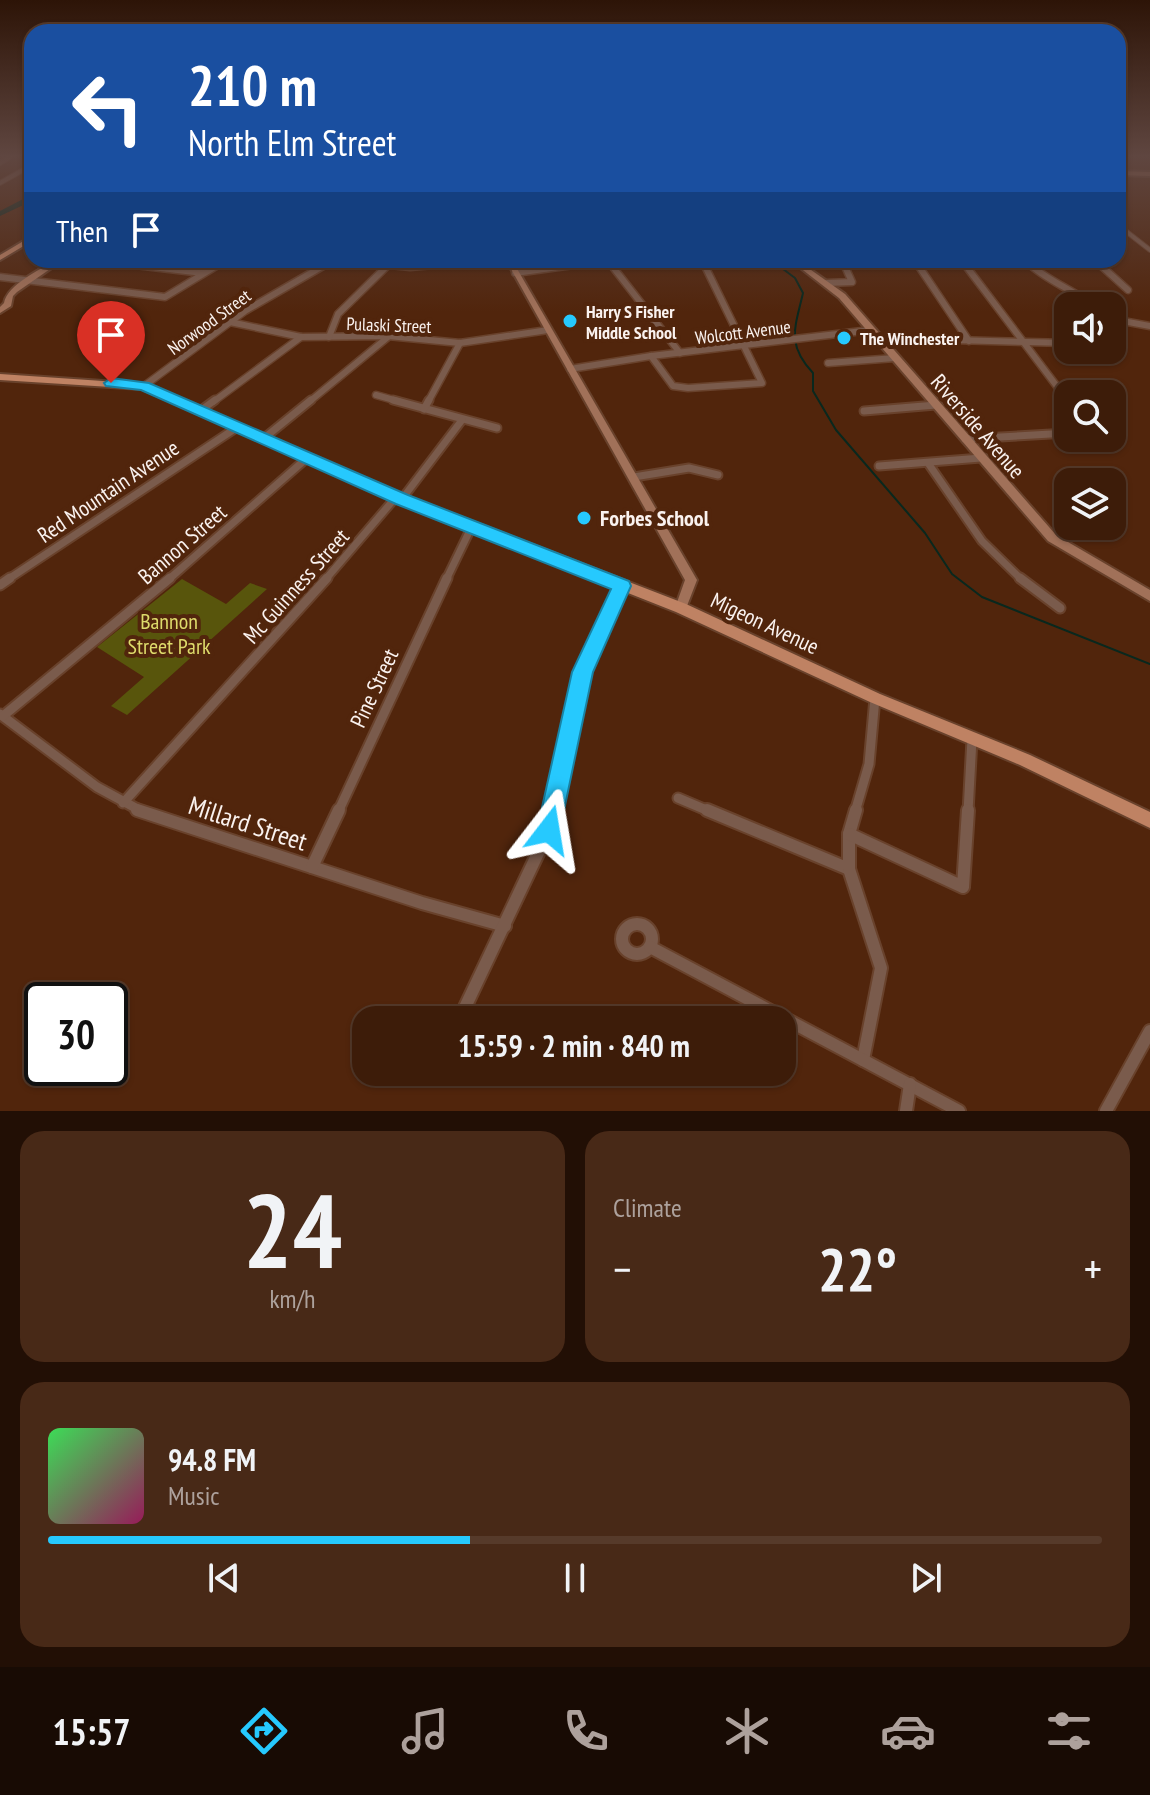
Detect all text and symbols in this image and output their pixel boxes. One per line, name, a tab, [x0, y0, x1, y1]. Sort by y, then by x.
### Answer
text: 210 m	[188, 49, 317, 121]
icon: left	[56, 56, 160, 160]
text: North Elm Street	[188, 119, 396, 166]
icon: arrive	[124, 208, 168, 252]
text: Then	[56, 211, 108, 250]
street label: Norwood Street	[163, 284, 255, 360]
map controls	[1054, 292, 1126, 540]
button: sound	[1054, 292, 1126, 364]
place label: Harry S Fisher Middle School	[586, 300, 677, 344]
pin	[77, 301, 145, 383]
street label: Pulaski Street	[346, 312, 432, 338]
marker: Harry S Fisher Middle School	[561, 312, 579, 330]
icon: arrive	[89, 313, 133, 357]
street label: Wolcott Avenue	[694, 315, 792, 349]
place label: The Winchester	[860, 327, 960, 350]
marker: The Winchester	[835, 329, 853, 347]
street label: Riverside Avenue	[925, 368, 1031, 484]
button: search	[1054, 380, 1126, 452]
street label: Red Mountain Avenue	[32, 433, 184, 549]
button: layers	[1054, 468, 1126, 540]
street label: Bannon Street	[132, 498, 232, 590]
place label: Forbes School	[600, 504, 710, 532]
marker: Forbes School	[575, 509, 593, 527]
street label: Mc Guinness Street	[237, 523, 355, 649]
street label: Migeon Avenue	[706, 586, 824, 660]
park label: Bannon Street Park	[128, 607, 211, 660]
street label: Pine Street	[344, 644, 404, 732]
street label: Millard Street	[185, 788, 311, 858]
position arrow	[507, 788, 591, 872]
speed limit sign: 30	[24, 982, 128, 1086]
text: 15:59 · 2 min · 840 m	[458, 1026, 690, 1065]
text: 24	[243, 1162, 342, 1297]
text: Climate	[613, 1191, 682, 1224]
text: 22°	[818, 1230, 897, 1308]
text: −	[613, 1240, 631, 1297]
text: +	[1084, 1240, 1102, 1297]
text: km/h	[269, 1282, 316, 1315]
text: 94.8 FM	[168, 1440, 256, 1479]
text: Music	[168, 1479, 220, 1512]
icon: previous	[202, 1556, 246, 1600]
icon: pause	[553, 1556, 597, 1600]
icon: next	[904, 1556, 948, 1600]
icon: directions	[236, 1703, 292, 1759]
icon: music	[397, 1703, 453, 1759]
icon: phone	[558, 1703, 614, 1759]
icon: climate	[719, 1703, 775, 1759]
icon: car	[880, 1703, 936, 1759]
icon: filters	[1041, 1703, 1097, 1759]
text: 15:57	[53, 1708, 130, 1755]

